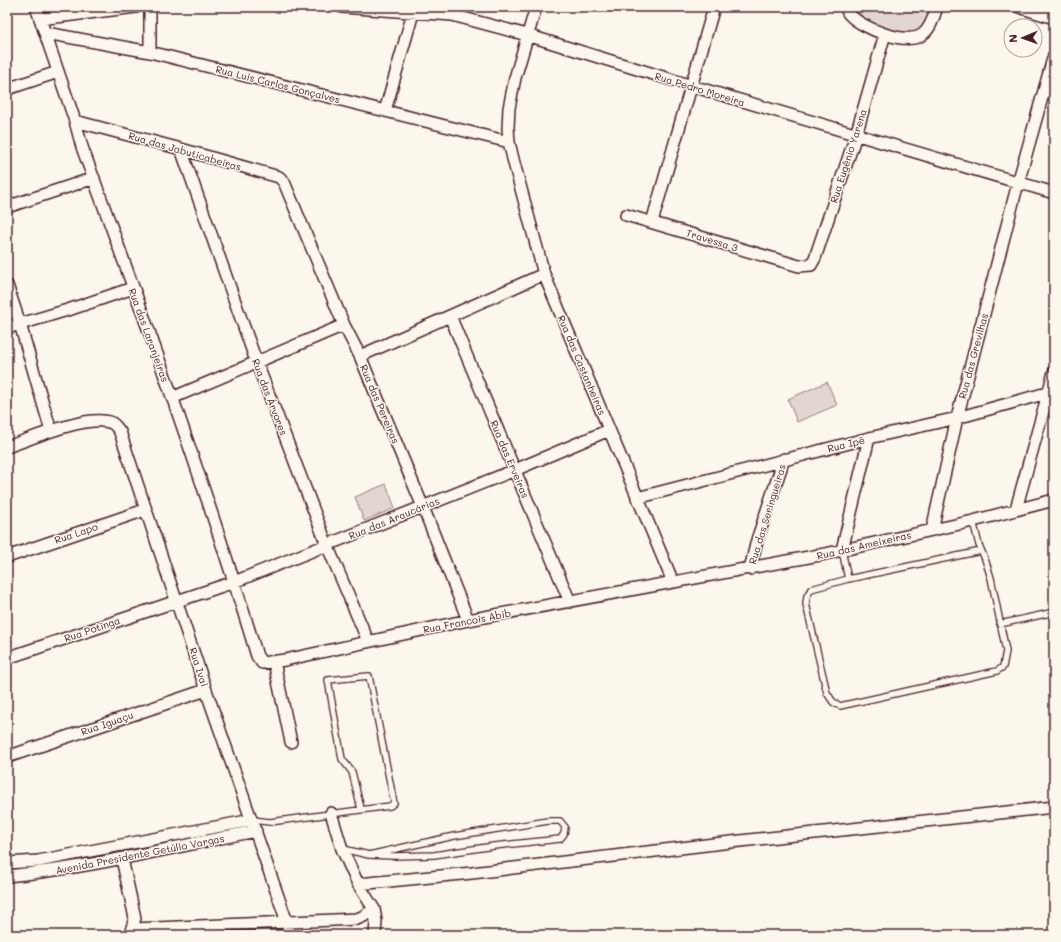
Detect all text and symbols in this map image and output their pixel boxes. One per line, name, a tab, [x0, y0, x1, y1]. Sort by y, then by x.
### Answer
north arrow	[1003, 18, 1043, 58]
text: N	[1005, 34, 1020, 43]
street label: Rua Luis Carlos Gonçalves	[214, 62, 342, 106]
street label: Rua Pedro Moreira	[653, 69, 747, 109]
street label: Rua Eugênio Yarena	[826, 107, 870, 205]
street label: Rua das Jabuticabeiras	[127, 128, 243, 174]
street label: Travessa 3	[684, 226, 740, 255]
street label: Rua das Laranjeiras	[126, 286, 173, 384]
street label: Rua das Grevilhas	[955, 311, 991, 400]
street label: Rua das Castanheiras	[555, 313, 609, 417]
street label: Rua das Árvores	[249, 357, 291, 438]
street label: Rua das Pereiras	[357, 362, 403, 446]
street label: Rua das Erveiras	[487, 418, 533, 500]
street label: Rua Ipê	[826, 433, 866, 455]
street label: Rua das Seringueiras	[745, 462, 789, 566]
street label: Rua das Araucárias	[346, 493, 442, 543]
street label: Rua Lapo	[52, 519, 100, 547]
street label: Rua das Ameixeiras	[815, 527, 913, 563]
street label: Rua Francois Abib	[422, 606, 512, 636]
street label: Rua Potinga	[62, 613, 122, 645]
street label: Rua Ivai	[186, 646, 212, 688]
street label: Rua Iguaçu	[79, 708, 135, 738]
street label: Avenida Presidente Getúlio Vargas	[54, 831, 226, 877]

